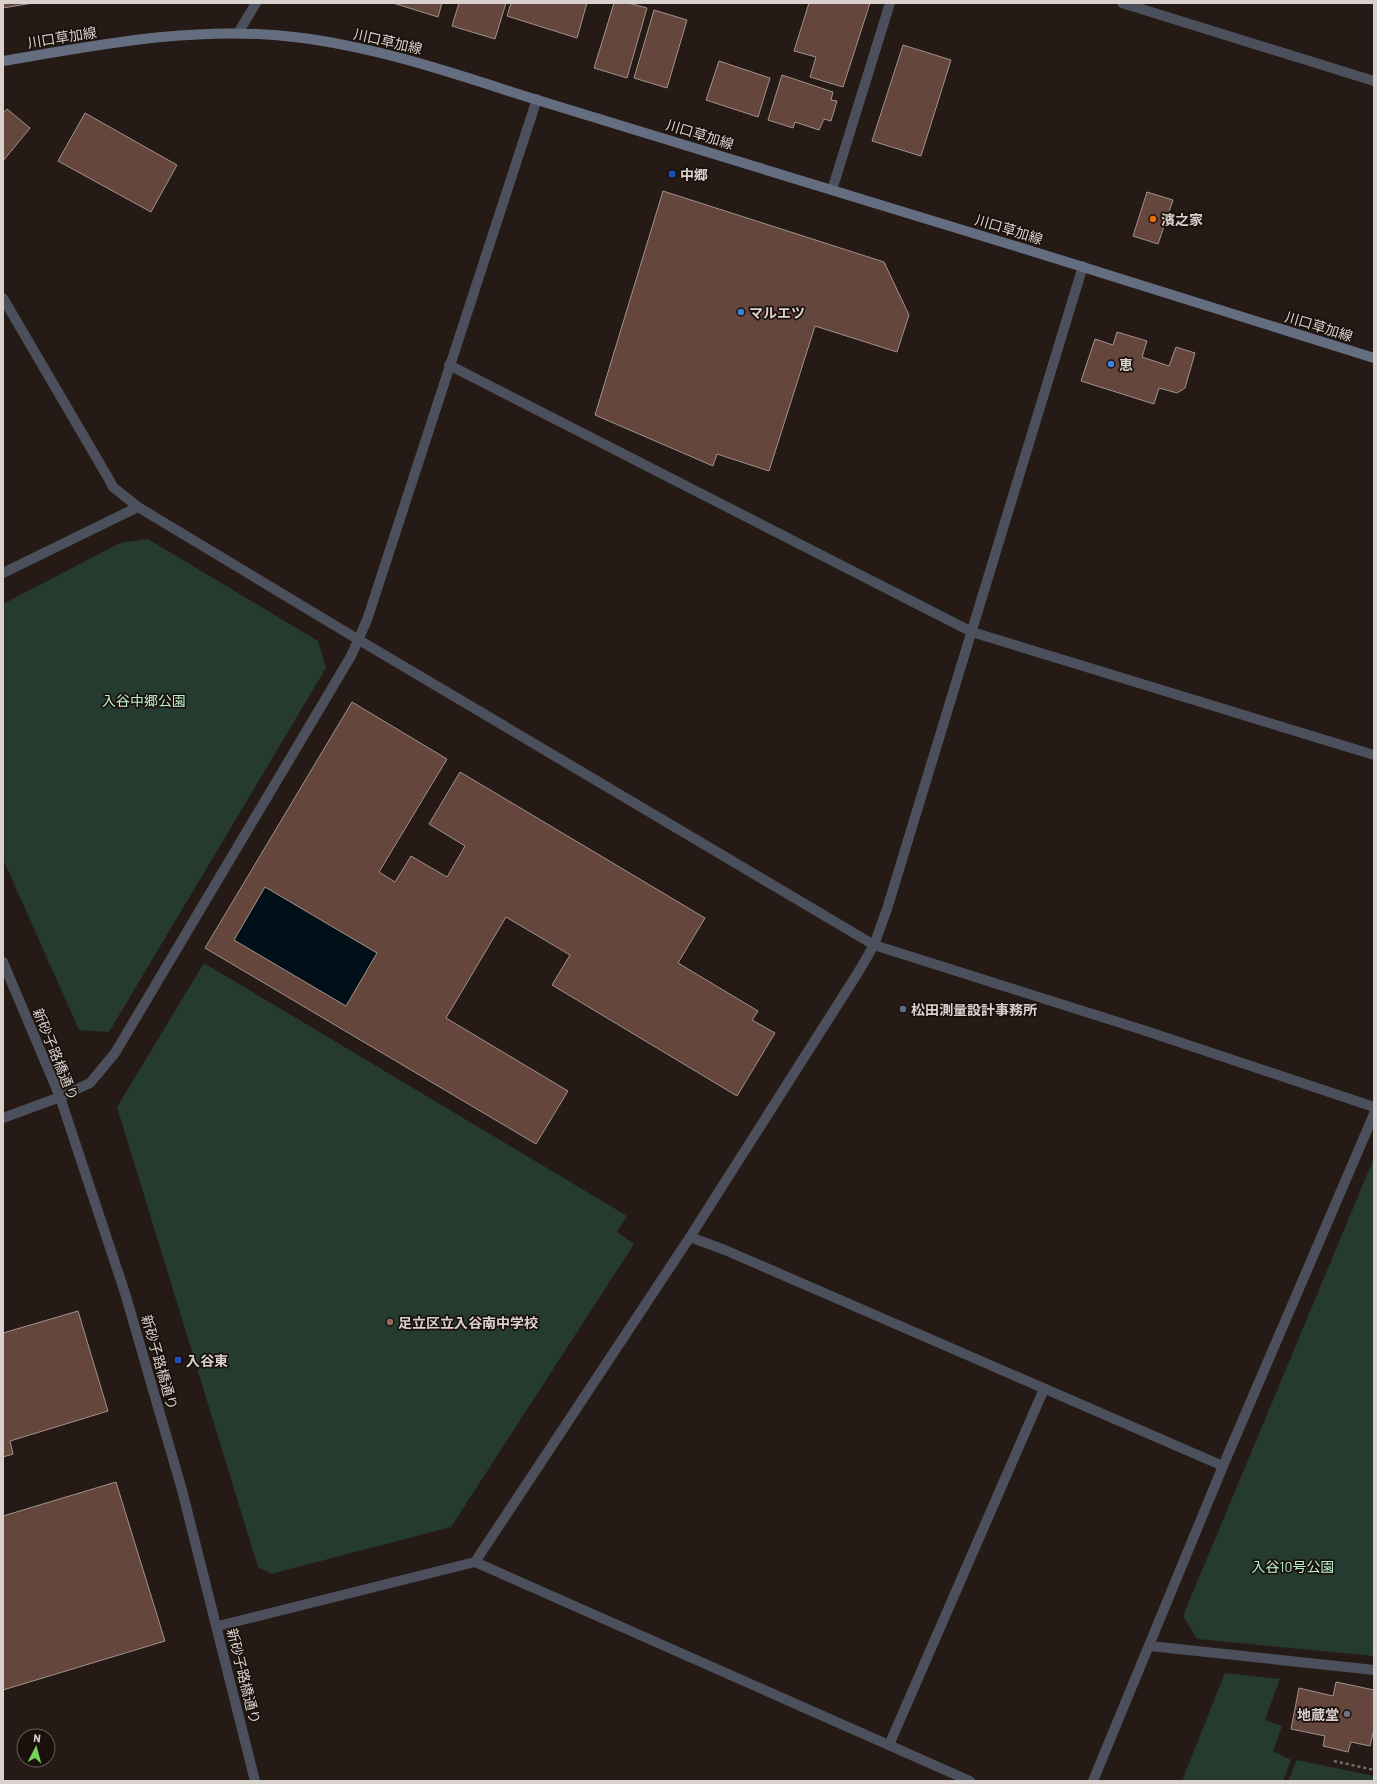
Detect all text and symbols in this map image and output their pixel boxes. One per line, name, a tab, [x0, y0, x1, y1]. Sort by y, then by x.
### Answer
street label: 川口草加線	[26, 23, 98, 51]
street label: 川口草加線	[352, 25, 424, 57]
street label: 川口草加線	[664, 116, 736, 152]
place label: 中郷	[680, 166, 708, 183]
marker: 中郷	[667, 169, 677, 179]
street label: 川口草加線	[973, 211, 1045, 247]
place label: 濱之家	[1161, 211, 1203, 228]
marker: 濱之家	[1148, 214, 1158, 224]
place label: マルエツ	[749, 304, 805, 321]
marker: マルエツ	[736, 307, 746, 317]
street label: 川口草加線	[1283, 308, 1355, 344]
place label: 恵	[1119, 356, 1133, 373]
marker: 恵	[1106, 359, 1116, 369]
park label: 入谷中郷公園	[102, 692, 186, 709]
place label: 松田測量設計事務所	[911, 1001, 1037, 1018]
marker: 松田測量設計事務所	[898, 1004, 908, 1014]
street label: 新砂子路橋通り	[30, 1005, 82, 1103]
street label: 新砂子路橋通り	[138, 1313, 182, 1411]
place label: 足立区立入谷南中学校	[398, 1314, 538, 1331]
marker: 足立区立入谷南中学校	[385, 1317, 395, 1327]
place label: 入谷東	[186, 1352, 228, 1369]
marker: 入谷東	[173, 1355, 183, 1365]
park label: 入谷10号公園	[1252, 1558, 1334, 1575]
street label: 新砂子路橋通り	[224, 1626, 264, 1726]
place label: 地蔵堂	[1297, 1706, 1339, 1723]
marker: 地蔵堂	[1342, 1709, 1352, 1719]
north arrow	[16, 1728, 56, 1768]
text: N	[33, 1731, 41, 1744]

